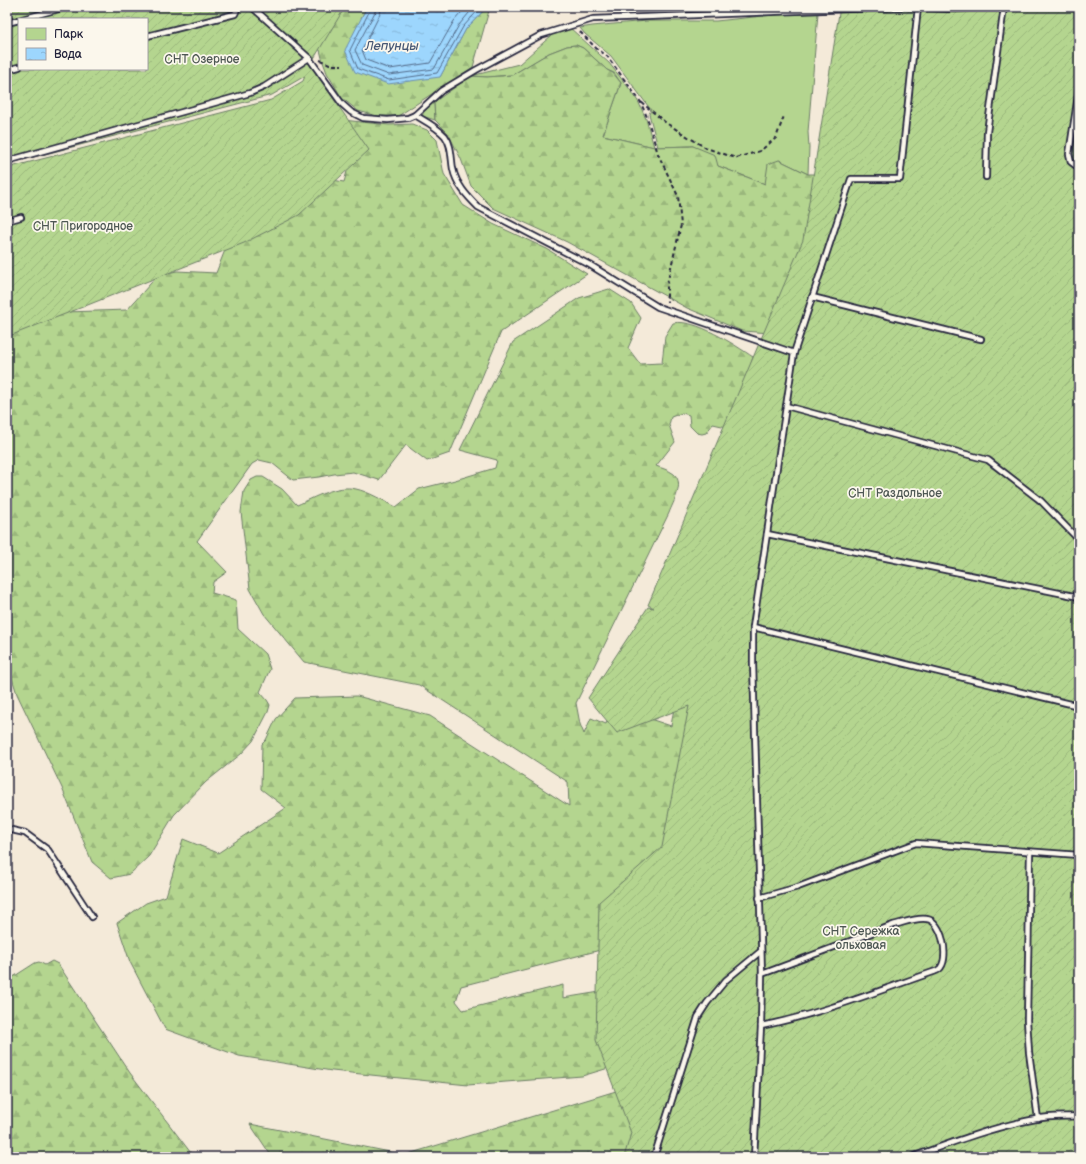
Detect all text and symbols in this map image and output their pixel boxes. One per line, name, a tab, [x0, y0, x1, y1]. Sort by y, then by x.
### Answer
legend	[18, 18, 148, 70]
text: Парк	[54, 27, 84, 42]
water label: Лепунцы	[364, 38, 419, 54]
text: Вода	[54, 47, 82, 62]
park label: СНТ Озерное	[165, 52, 240, 67]
park label: СНТ Пригородное	[33, 219, 133, 234]
park label: СНТ Раздольное	[848, 486, 942, 501]
park label: СНТ Сережка ольховая	[822, 924, 900, 953]

